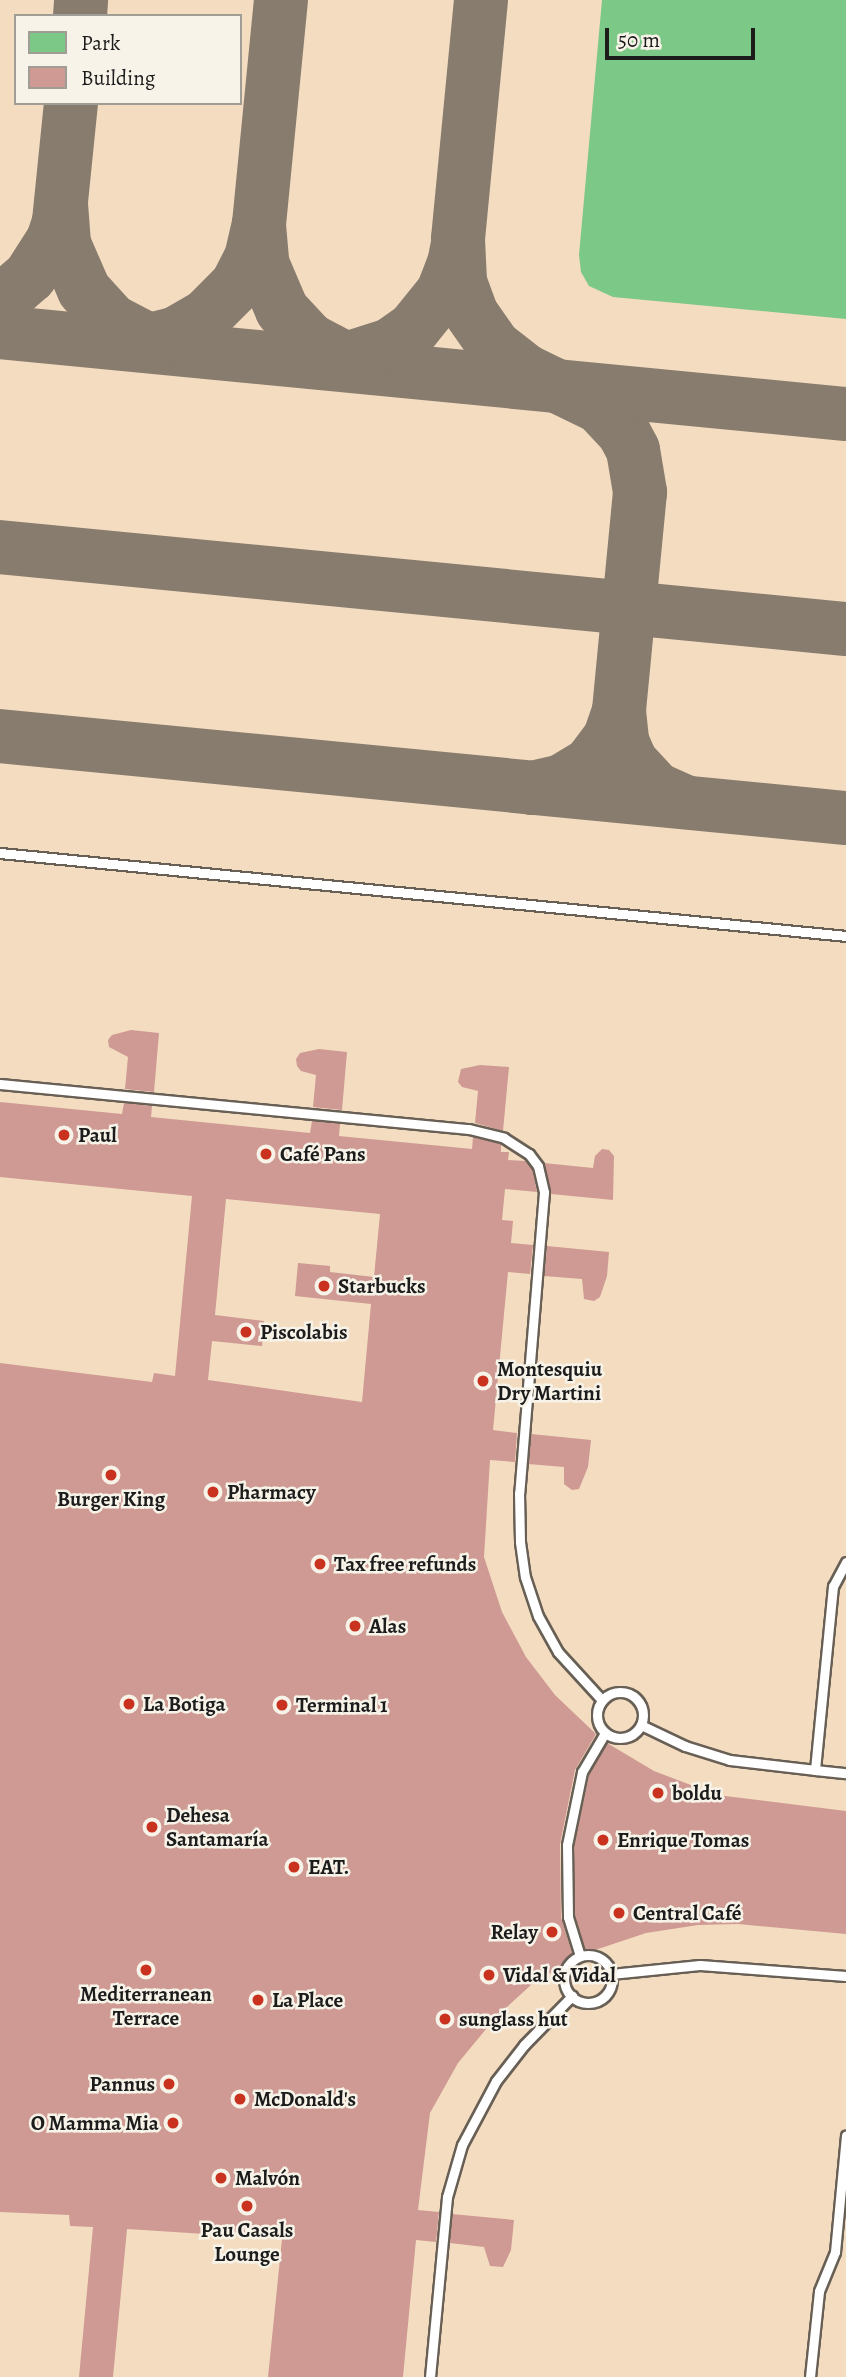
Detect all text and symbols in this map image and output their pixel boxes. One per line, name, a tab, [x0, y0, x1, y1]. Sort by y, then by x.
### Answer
legend	[14, 14, 242, 105]
scale bar	[608, 14, 758, 58]
text: 50 m	[618, 26, 660, 54]
text: Park	[81, 29, 120, 57]
text: Building	[81, 64, 155, 92]
place label: Paul	[78, 1122, 117, 1148]
marker: Paul	[56, 1127, 72, 1143]
place label: Café Pans	[280, 1141, 366, 1167]
marker: Café Pans	[258, 1146, 274, 1162]
place label: Starbucks	[338, 1273, 425, 1299]
marker: Starbucks	[316, 1278, 332, 1294]
place label: Piscolabis	[260, 1319, 347, 1345]
marker: Piscolabis	[238, 1324, 254, 1340]
place label: Montesquiu Dry Martini	[497, 1356, 602, 1406]
marker: Montesquiu Dry Martini	[475, 1373, 491, 1389]
marker: Burger King	[103, 1467, 119, 1483]
place label: Pharmacy	[227, 1479, 316, 1505]
marker: Pharmacy	[205, 1484, 221, 1500]
place label: Burger King	[57, 1486, 165, 1512]
place label: Tax free refunds	[334, 1551, 476, 1577]
marker: Tax free refunds	[312, 1556, 328, 1572]
place label: Alas	[369, 1613, 406, 1639]
marker: Alas	[347, 1618, 363, 1634]
place label: La Botiga	[143, 1691, 226, 1717]
place label: Terminal 1	[296, 1692, 388, 1718]
marker: La Botiga	[121, 1696, 137, 1712]
marker: Terminal 1	[274, 1697, 290, 1713]
place label: boldu	[672, 1780, 722, 1806]
marker: boldu	[650, 1785, 666, 1801]
place label: Dehesa Santamaría	[166, 1802, 269, 1852]
marker: Dehesa Santamaría	[144, 1819, 160, 1835]
place label: Enrique Tomas	[617, 1827, 749, 1853]
marker: Enrique Tomas	[595, 1832, 611, 1848]
place label: EAT.	[308, 1854, 349, 1880]
marker: EAT.	[286, 1859, 302, 1875]
place label: Central Café	[633, 1900, 742, 1926]
marker: Central Café	[611, 1905, 627, 1921]
place label: Relay	[490, 1919, 538, 1945]
marker: Relay	[544, 1924, 560, 1940]
marker: Mediterranean Terrace	[138, 1962, 154, 1978]
place label: Vidal & Vidal	[503, 1962, 616, 1988]
marker: Vidal & Vidal	[481, 1967, 497, 1983]
place label: Mediterranean Terrace	[80, 1981, 212, 2031]
place label: La Place	[272, 1987, 343, 2013]
marker: La Place	[250, 1992, 266, 2008]
place label: sunglass hut	[459, 2006, 568, 2032]
marker: sunglass hut	[437, 2011, 453, 2027]
place label: Pannus	[90, 2071, 155, 2097]
marker: Pannus	[161, 2076, 177, 2092]
place label: McDonald's	[254, 2086, 356, 2112]
marker: McDonald's	[232, 2091, 248, 2107]
place label: O Mamma Mia	[31, 2110, 159, 2136]
marker: O Mamma Mia	[165, 2115, 181, 2131]
place label: Malvón	[235, 2165, 300, 2191]
marker: Malvón	[213, 2170, 229, 2186]
marker: Pau Casals Lounge	[239, 2198, 255, 2214]
place label: Pau Casals Lounge	[201, 2217, 293, 2267]

